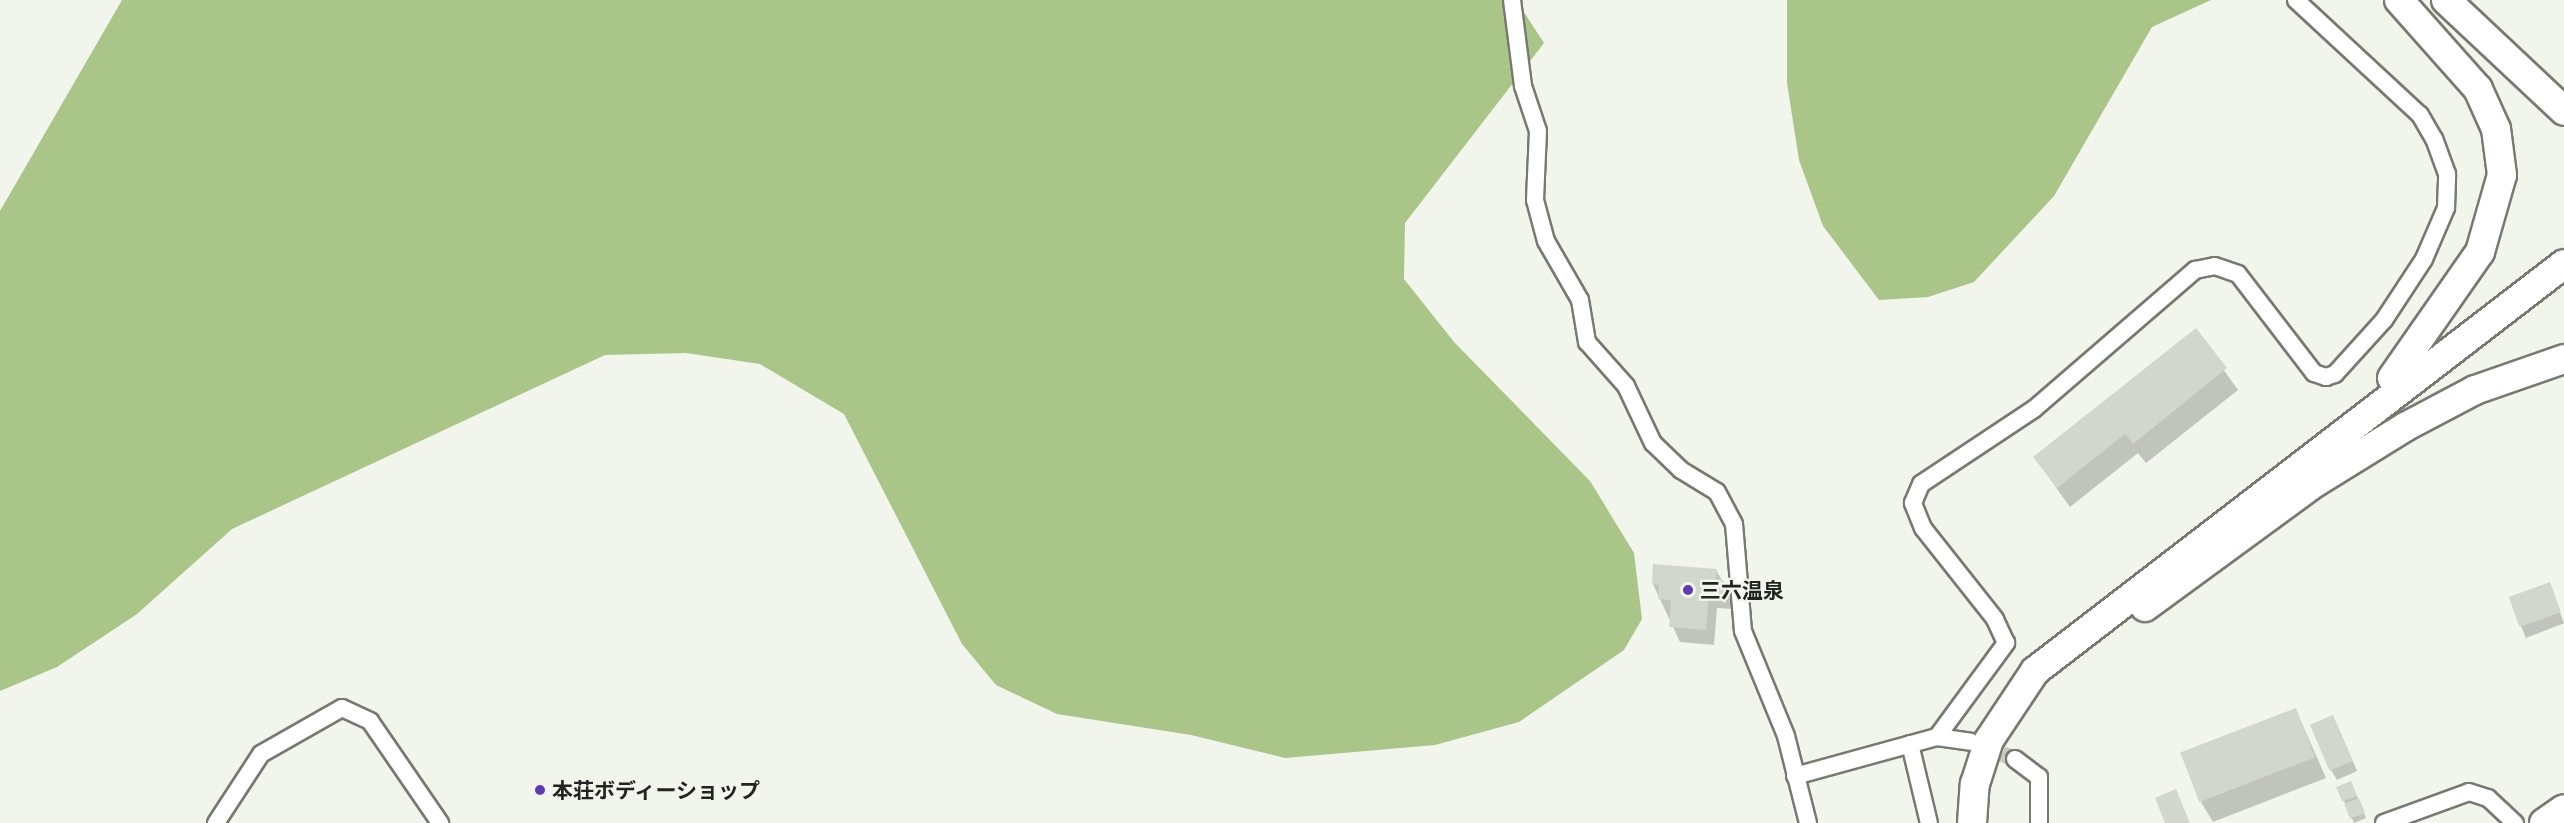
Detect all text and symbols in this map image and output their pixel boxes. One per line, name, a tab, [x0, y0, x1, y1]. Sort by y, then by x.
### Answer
place label: 三六温泉	[1700, 577, 1784, 603]
marker: 三六温泉	[1681, 583, 1695, 597]
place label: 本荘ボディーショップ	[552, 777, 762, 803]
marker: 本荘ボディーショップ	[533, 783, 547, 797]

